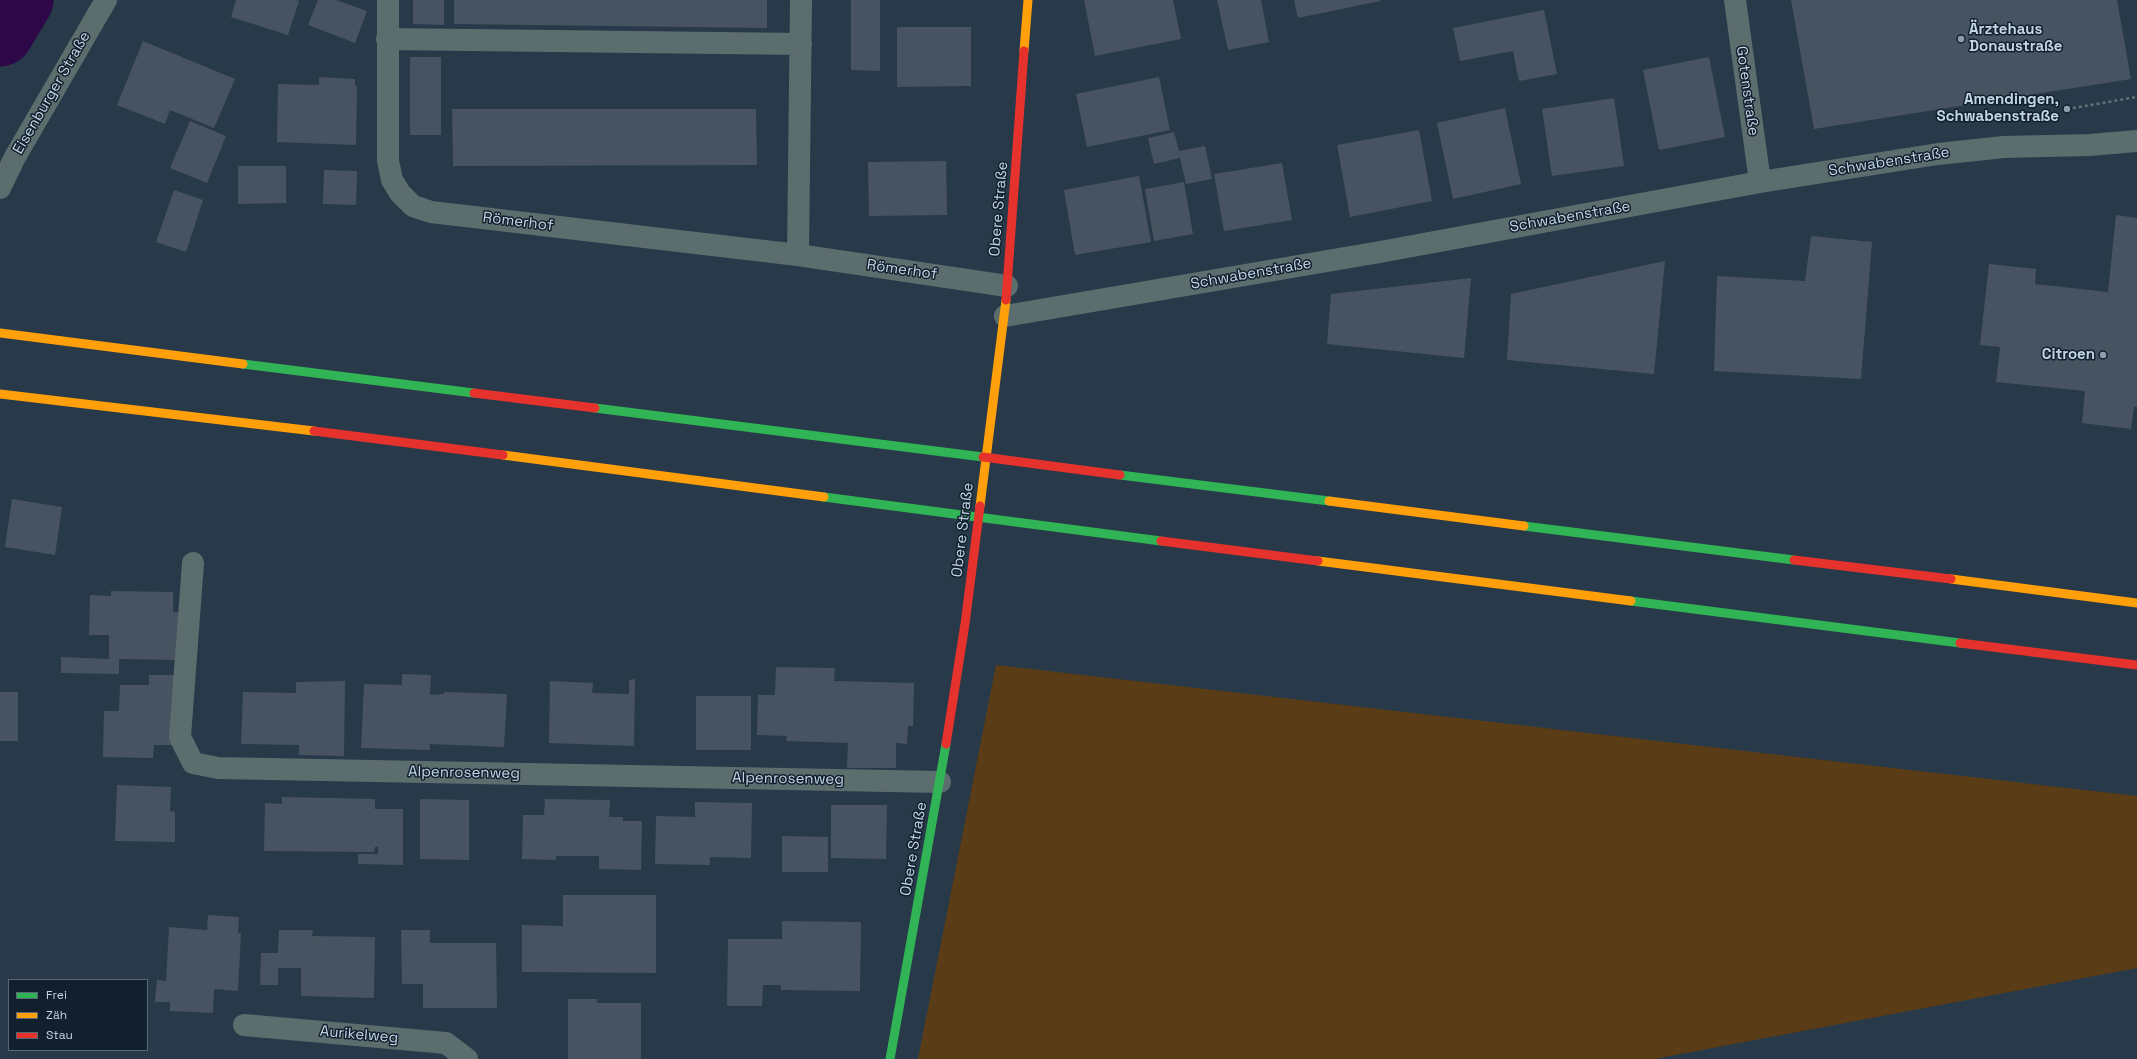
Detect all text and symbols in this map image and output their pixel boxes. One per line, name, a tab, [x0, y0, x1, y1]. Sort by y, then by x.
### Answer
place label: Ärztehaus Donaustraße	[1969, 21, 2063, 56]
street label: Eisenburger Straße	[10, 28, 94, 158]
marker: Ärztehaus Donaustraße	[1956, 34, 1966, 44]
street label: Gotenstraße	[1732, 45, 1762, 137]
place label: Amendingen, Schwabenstraße	[1937, 91, 2059, 126]
marker: Amendingen, Schwabenstraße	[2062, 104, 2072, 114]
street label: Schwabenstraße	[1827, 144, 1951, 180]
street label: Obere Straße	[986, 161, 1012, 257]
street label: Schwabenstraße	[1508, 198, 1632, 236]
street label: Römerhof	[482, 209, 554, 235]
street label: Schwabenstraße	[1189, 255, 1313, 293]
street label: Römerhof	[866, 256, 938, 284]
place label: Citroen	[2042, 346, 2095, 364]
marker: Citroen	[2098, 350, 2108, 360]
street label: Obere Straße	[948, 482, 978, 578]
street label: Alpenrosenweg	[408, 763, 520, 783]
street label: Alpenrosenweg	[732, 769, 844, 789]
street label: Obere Straße	[897, 801, 931, 897]
legend	[8, 979, 148, 1051]
text: Frei	[46, 987, 67, 1003]
text: Zäh	[46, 1007, 67, 1023]
street label: Aurikelweg	[319, 1023, 399, 1047]
text: Stau	[46, 1027, 73, 1043]

